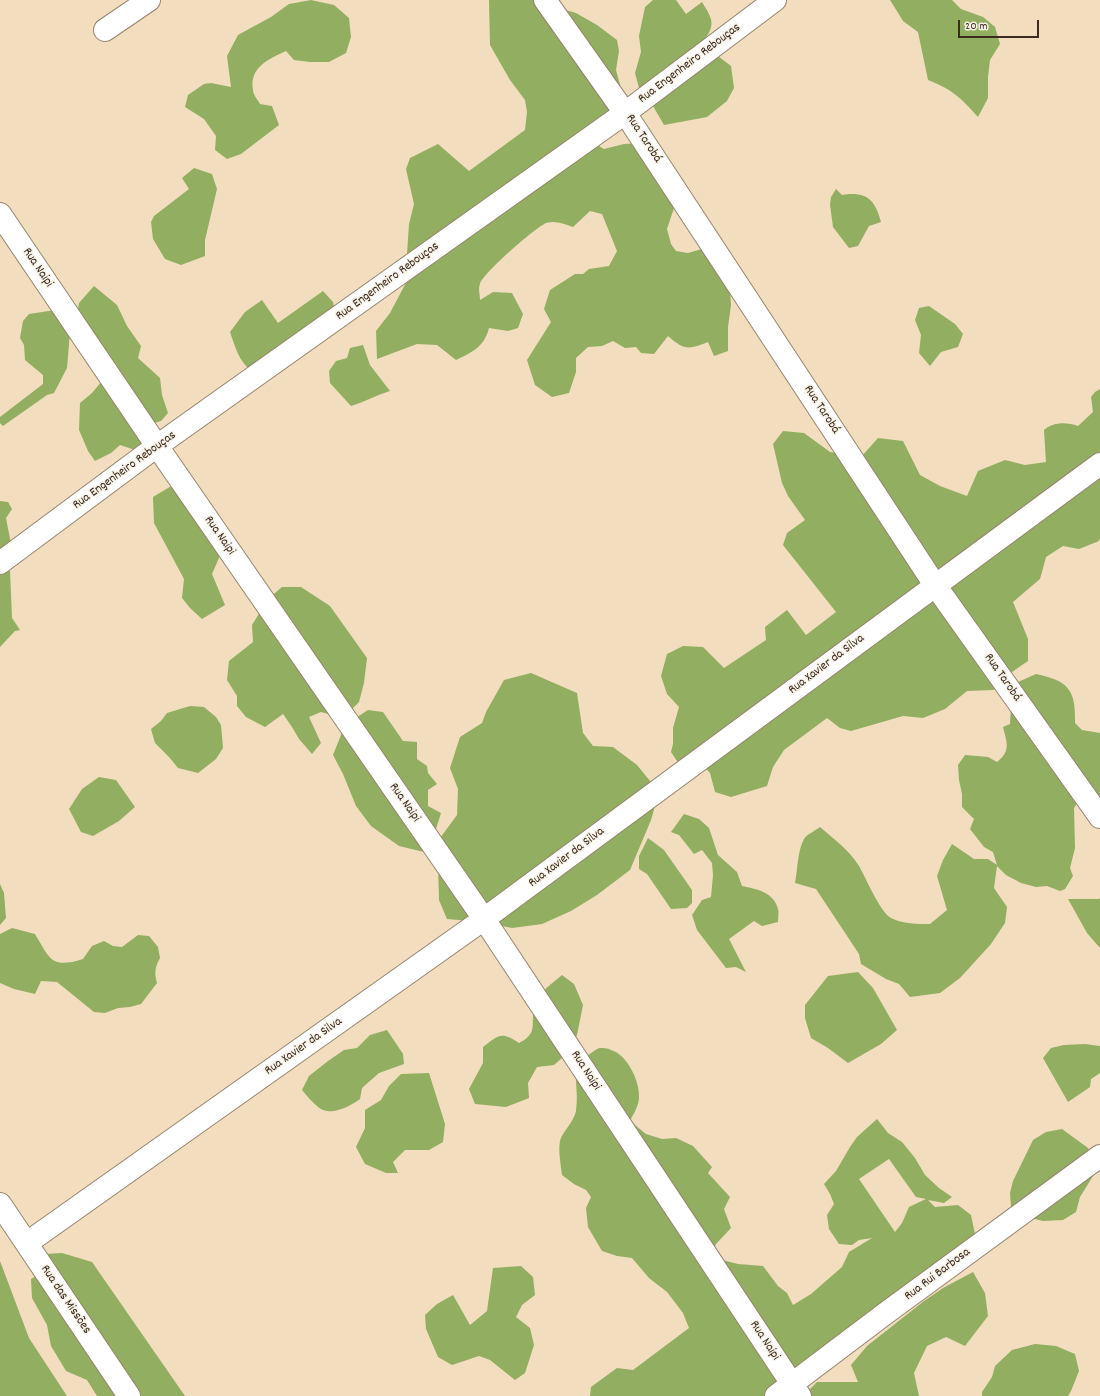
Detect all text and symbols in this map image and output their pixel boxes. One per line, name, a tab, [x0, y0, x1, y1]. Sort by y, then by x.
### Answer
scale bar	[960, 12, 1041, 38]
text: 20 m	[965, 18, 988, 35]
street label: Rua Engenheiro Rebouças	[636, 21, 744, 107]
street label: Rua Tarobá	[621, 112, 665, 166]
street label: Rua Engenheiro Rebouças	[333, 239, 443, 325]
street label: Rua Naipi	[18, 245, 56, 291]
street label: Rua Tarobá	[799, 383, 843, 437]
street label: Rua Engenheiro Rebouças	[70, 428, 180, 514]
street label: Rua Naipi	[200, 513, 238, 559]
street label: Rua Xavier da Silva	[786, 631, 868, 699]
street label: Rua Tarobá	[980, 651, 1024, 705]
street label: Rua Naipi	[385, 780, 423, 826]
street label: Rua Xavier da Silva	[526, 824, 608, 892]
street label: Rua Xavier da Silva	[262, 1015, 346, 1079]
street label: Rua Naipi	[566, 1048, 604, 1094]
street label: Rua Rui Barbosa	[902, 1245, 974, 1305]
street label: Rua das Missões	[36, 1263, 94, 1337]
street label: Rua Naipi	[745, 1318, 783, 1364]

